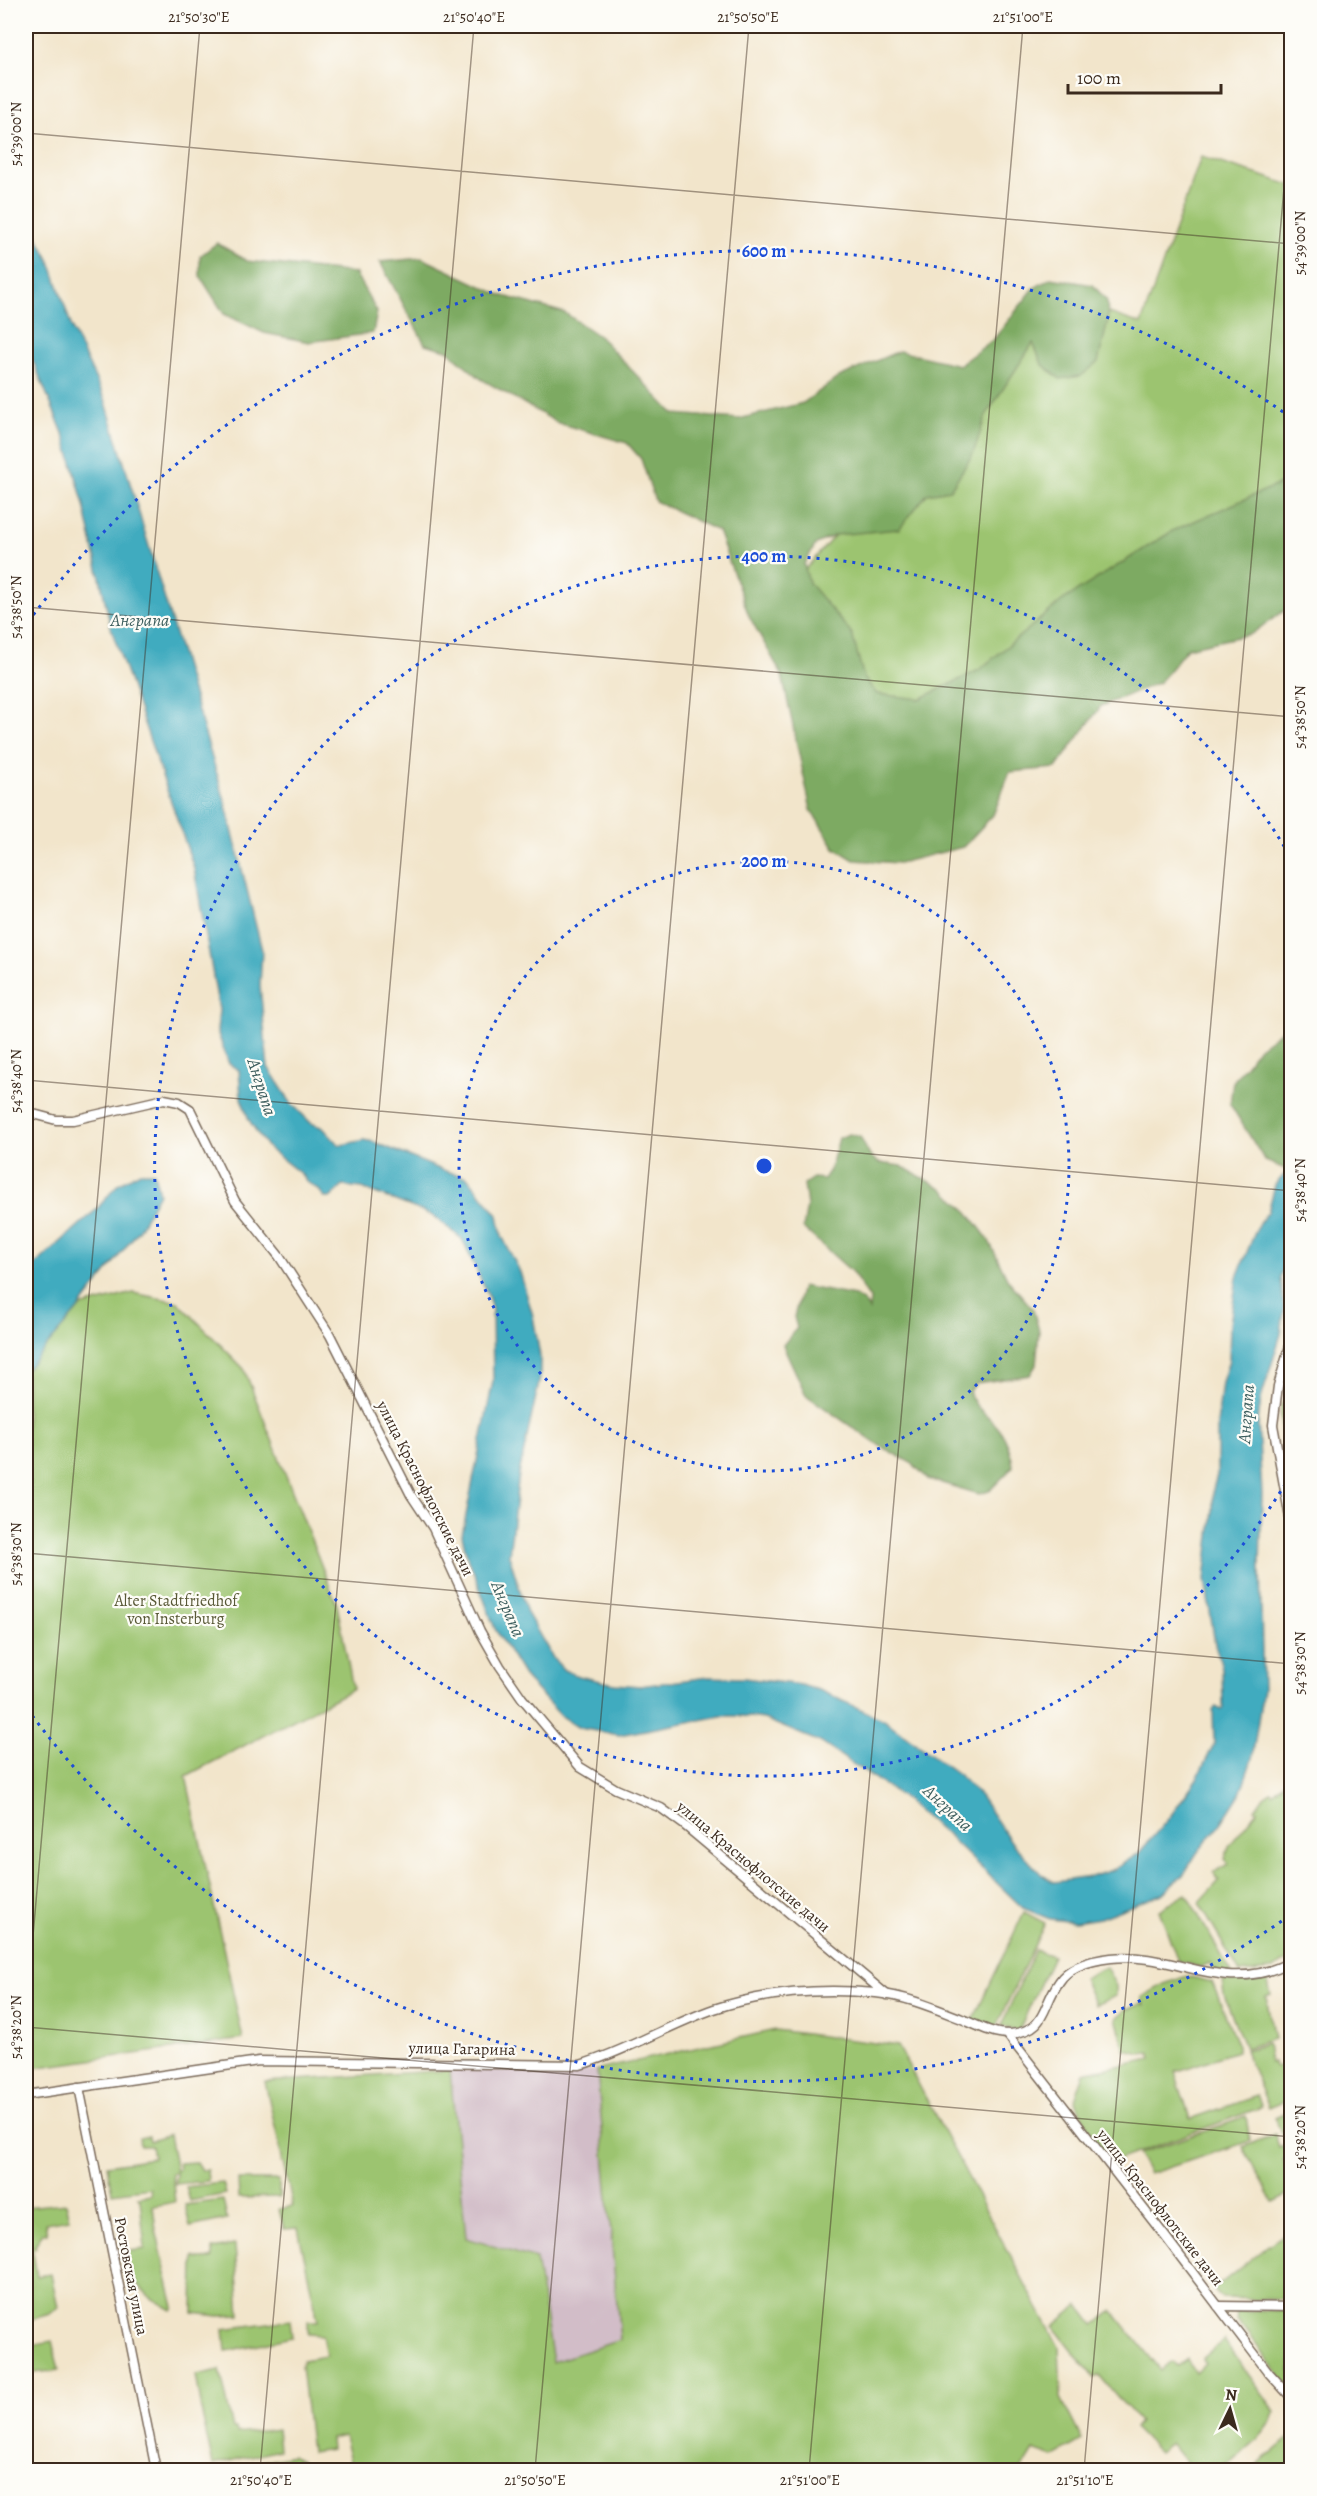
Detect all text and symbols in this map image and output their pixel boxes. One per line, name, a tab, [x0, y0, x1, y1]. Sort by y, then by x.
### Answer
text: 21°50'30"E	[168, 7, 230, 27]
text: 21°50'40"E	[443, 7, 505, 27]
text: 21°50'50"E	[717, 7, 779, 27]
text: 21°51'00"E	[993, 7, 1053, 27]
scale bar	[1068, 57, 1221, 95]
text: 100 m	[1077, 66, 1121, 90]
text: 54°39'00"N	[6, 101, 26, 166]
text: 54°39'00"N	[1290, 210, 1310, 275]
text: 600 m	[742, 239, 786, 263]
text: 400 m	[742, 544, 786, 568]
text: 54°38'50"N	[6, 575, 26, 639]
water label: Анграпа	[110, 608, 169, 632]
text: 54°38'50"N	[1290, 685, 1310, 749]
text: 200 m	[741, 849, 787, 873]
text: 54°38'40"N	[6, 1049, 26, 1113]
water label: Анграпа	[241, 1054, 283, 1119]
centre of rings	[754, 1156, 774, 1176]
text: 54°38'40"N	[1290, 1158, 1310, 1222]
water label: Анграпа	[1232, 1384, 1260, 1445]
street label: улица Краснофлотские дачи	[371, 1396, 479, 1580]
text: 54°38'30"N	[6, 1522, 26, 1586]
water label: Анграпа	[485, 1576, 531, 1641]
park label: Alter Stadtfriedhof von Insterburg	[113, 1590, 240, 1630]
text: 54°38'30"N	[1290, 1631, 1310, 1695]
water label: Анграпа	[918, 1778, 978, 1837]
street label: улица Краснофлотские дачи	[671, 1795, 835, 1938]
text: 54°38'20"N	[6, 1995, 26, 2059]
street label: улица Гагарина	[407, 2037, 516, 2061]
text: 54°38'20"N	[1290, 2105, 1310, 2169]
street label: улица Краснофлотские дачи	[1091, 2124, 1229, 2291]
street label: Ростовская улица	[109, 2215, 153, 2338]
north arrow	[1200, 2379, 1260, 2439]
text: N	[1224, 2384, 1238, 2407]
text: 21°50'40"E	[230, 2470, 292, 2490]
text: 21°50'50"E	[504, 2470, 566, 2490]
text: 21°51'00"E	[780, 2470, 840, 2490]
text: 21°51'10"E	[1056, 2470, 1114, 2490]

